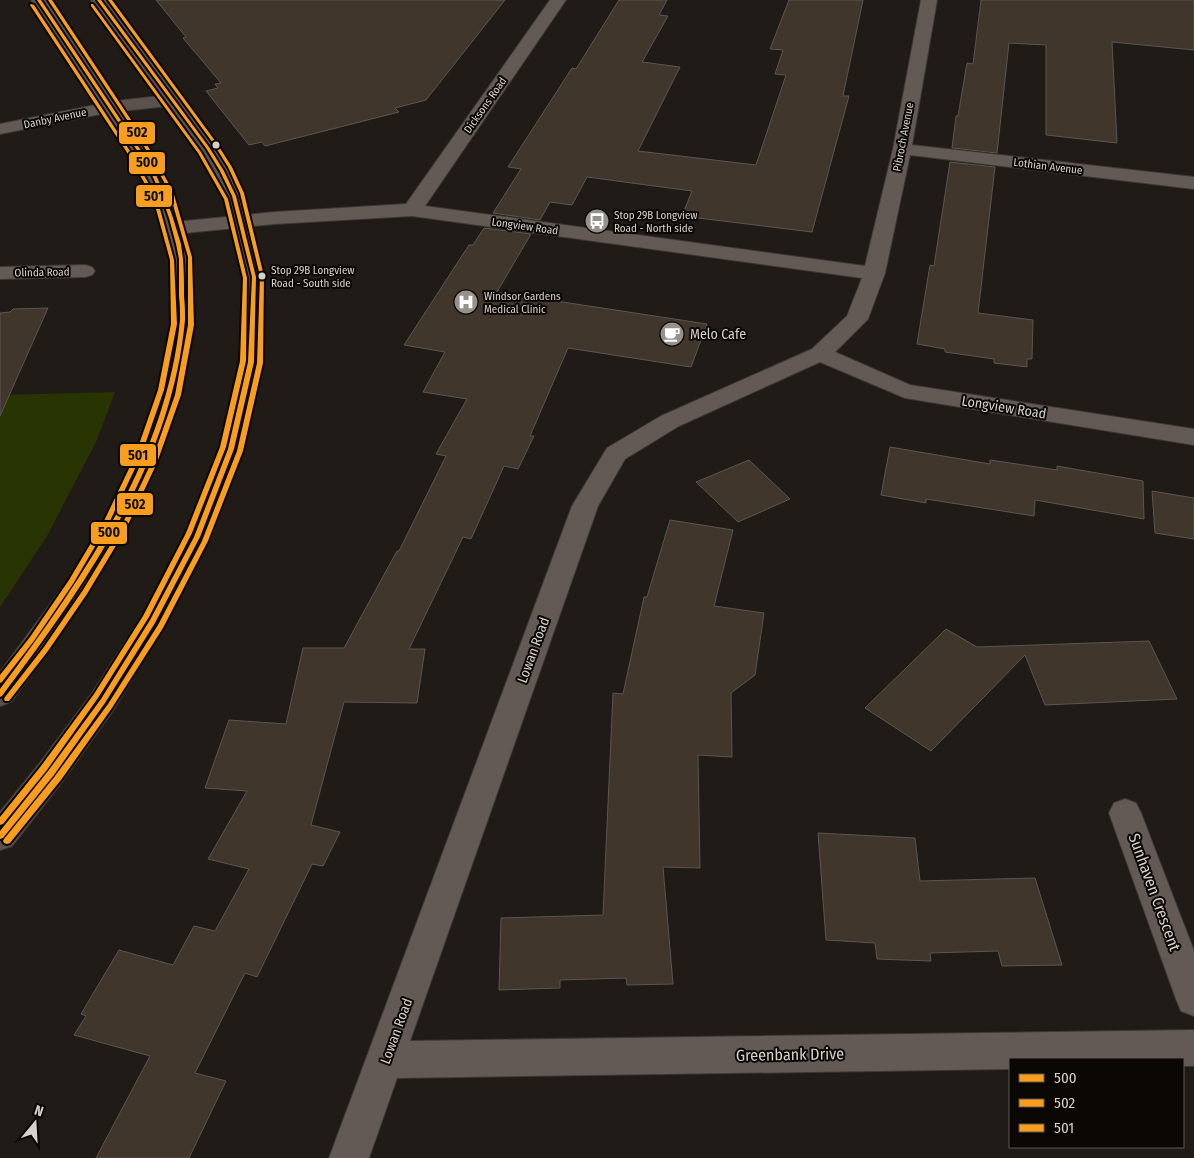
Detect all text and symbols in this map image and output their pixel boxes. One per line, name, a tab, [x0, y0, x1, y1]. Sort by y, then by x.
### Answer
street label: Dicksons Road	[461, 75, 509, 136]
street label: Pibroch Avenue	[890, 102, 917, 173]
street label: Danby Avenue	[23, 105, 88, 131]
line badge: 502	[118, 121, 156, 145]
text: 502	[127, 124, 148, 141]
unlabelled marker	[211, 140, 221, 150]
line badge: 500	[128, 151, 166, 175]
text: 500	[136, 154, 158, 171]
street label: Lothian Avenue	[1013, 156, 1083, 177]
line badge: 501	[135, 184, 173, 208]
text: 501	[144, 188, 164, 205]
bus stop icon: Stop 29B Longview Road - North side	[584, 208, 610, 234]
place label: Stop 29B Longview Road - North side	[614, 209, 698, 235]
street label: Longview Road	[491, 215, 559, 238]
place label: Stop 29B Longview Road - South side	[271, 264, 355, 290]
street label: Olinda Road	[14, 266, 70, 279]
marker: Stop 29B Longview Road - South side	[257, 271, 267, 281]
hospital icon: Windsor Gardens Medical Clinic	[453, 289, 479, 315]
place label: Windsor Gardens Medical Clinic	[484, 290, 561, 316]
cafe icon: Melo Cafe	[659, 321, 685, 347]
place label: Melo Cafe	[690, 326, 746, 343]
street label: Longview Road	[960, 392, 1047, 423]
line badge: 501	[119, 443, 157, 467]
text: 501	[128, 447, 148, 464]
line badge: 502	[116, 492, 154, 516]
text: 502	[125, 496, 146, 513]
line badge: 500	[90, 521, 128, 545]
text: 500	[98, 524, 120, 541]
street label: Lowan Road	[514, 615, 553, 685]
street label: Sunhaven Crescent	[1124, 831, 1185, 954]
street label: Lowan Road	[377, 996, 416, 1066]
street label: Greenbank Drive	[736, 1044, 844, 1065]
legend	[1009, 1058, 1184, 1148]
text: 500	[1054, 1069, 1077, 1087]
text: 502	[1054, 1094, 1076, 1112]
north arrow	[10, 1098, 60, 1148]
text: N	[32, 1102, 45, 1120]
text: 501	[1054, 1119, 1074, 1137]

